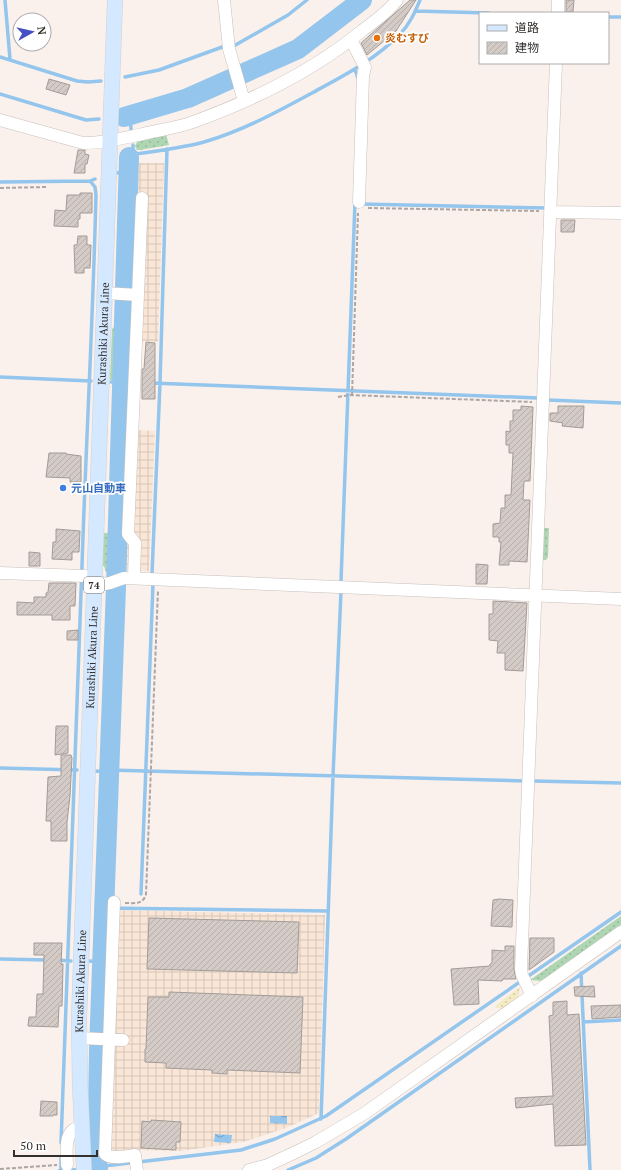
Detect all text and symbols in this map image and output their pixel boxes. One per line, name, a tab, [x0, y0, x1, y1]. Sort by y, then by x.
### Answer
north arrow	[12, 12, 52, 52]
legend	[479, 12, 609, 64]
text: 道路	[515, 20, 539, 35]
text: N	[34, 26, 50, 36]
place label: 炎むすび	[385, 31, 429, 45]
marker: 炎むすび	[372, 33, 382, 43]
text: 建物	[515, 40, 539, 55]
street label: Kurashiki Akura Line	[94, 282, 112, 385]
place label: 元山自動車	[71, 481, 126, 495]
marker: 元山自動車	[58, 483, 68, 493]
road number: 74	[84, 577, 104, 593]
street label: Kurashiki Akura Line	[83, 605, 101, 709]
street label: Kurashiki Akura Line	[72, 929, 89, 1033]
scale bar	[14, 1132, 97, 1158]
text: 50 m	[20, 1138, 47, 1153]

